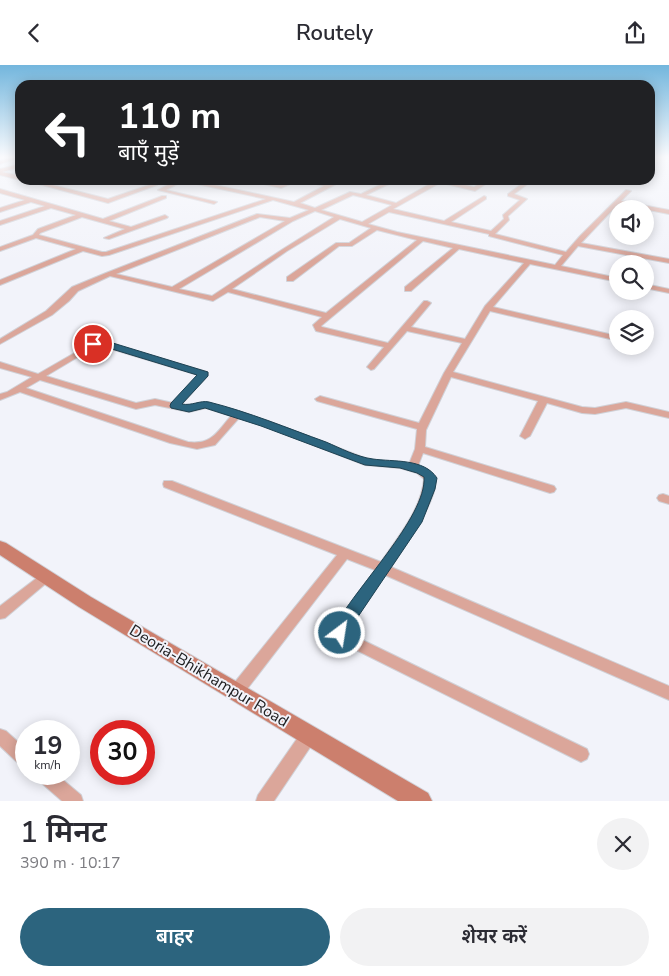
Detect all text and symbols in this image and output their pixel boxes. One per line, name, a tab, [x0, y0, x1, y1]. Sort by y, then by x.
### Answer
text: Routely	[296, 18, 373, 48]
icon: back	[20, 19, 48, 47]
icon: share	[621, 19, 649, 47]
text: 110 m	[118, 93, 221, 140]
icon: left	[35, 100, 100, 165]
text: बाएँ मुड़ें	[118, 138, 179, 168]
map controls	[609, 200, 654, 355]
button: sound	[609, 200, 654, 245]
button: search	[609, 255, 654, 300]
button: layers	[609, 310, 654, 355]
pin	[72, 323, 114, 365]
icon: arrive	[79, 330, 107, 358]
position arrow	[313, 606, 365, 658]
street label: Deoria-Bhikhampur Road	[125, 620, 293, 732]
speed limit sign: 30	[90, 720, 155, 785]
text: 19	[32, 729, 63, 763]
text: km/h	[34, 757, 61, 773]
text: 1 मिनट	[20, 812, 107, 853]
button: close	[597, 818, 649, 870]
text: 390 m · 10:17	[20, 852, 121, 874]
button: बाहर	[20, 908, 330, 966]
button: शेयर करें	[340, 908, 649, 966]

